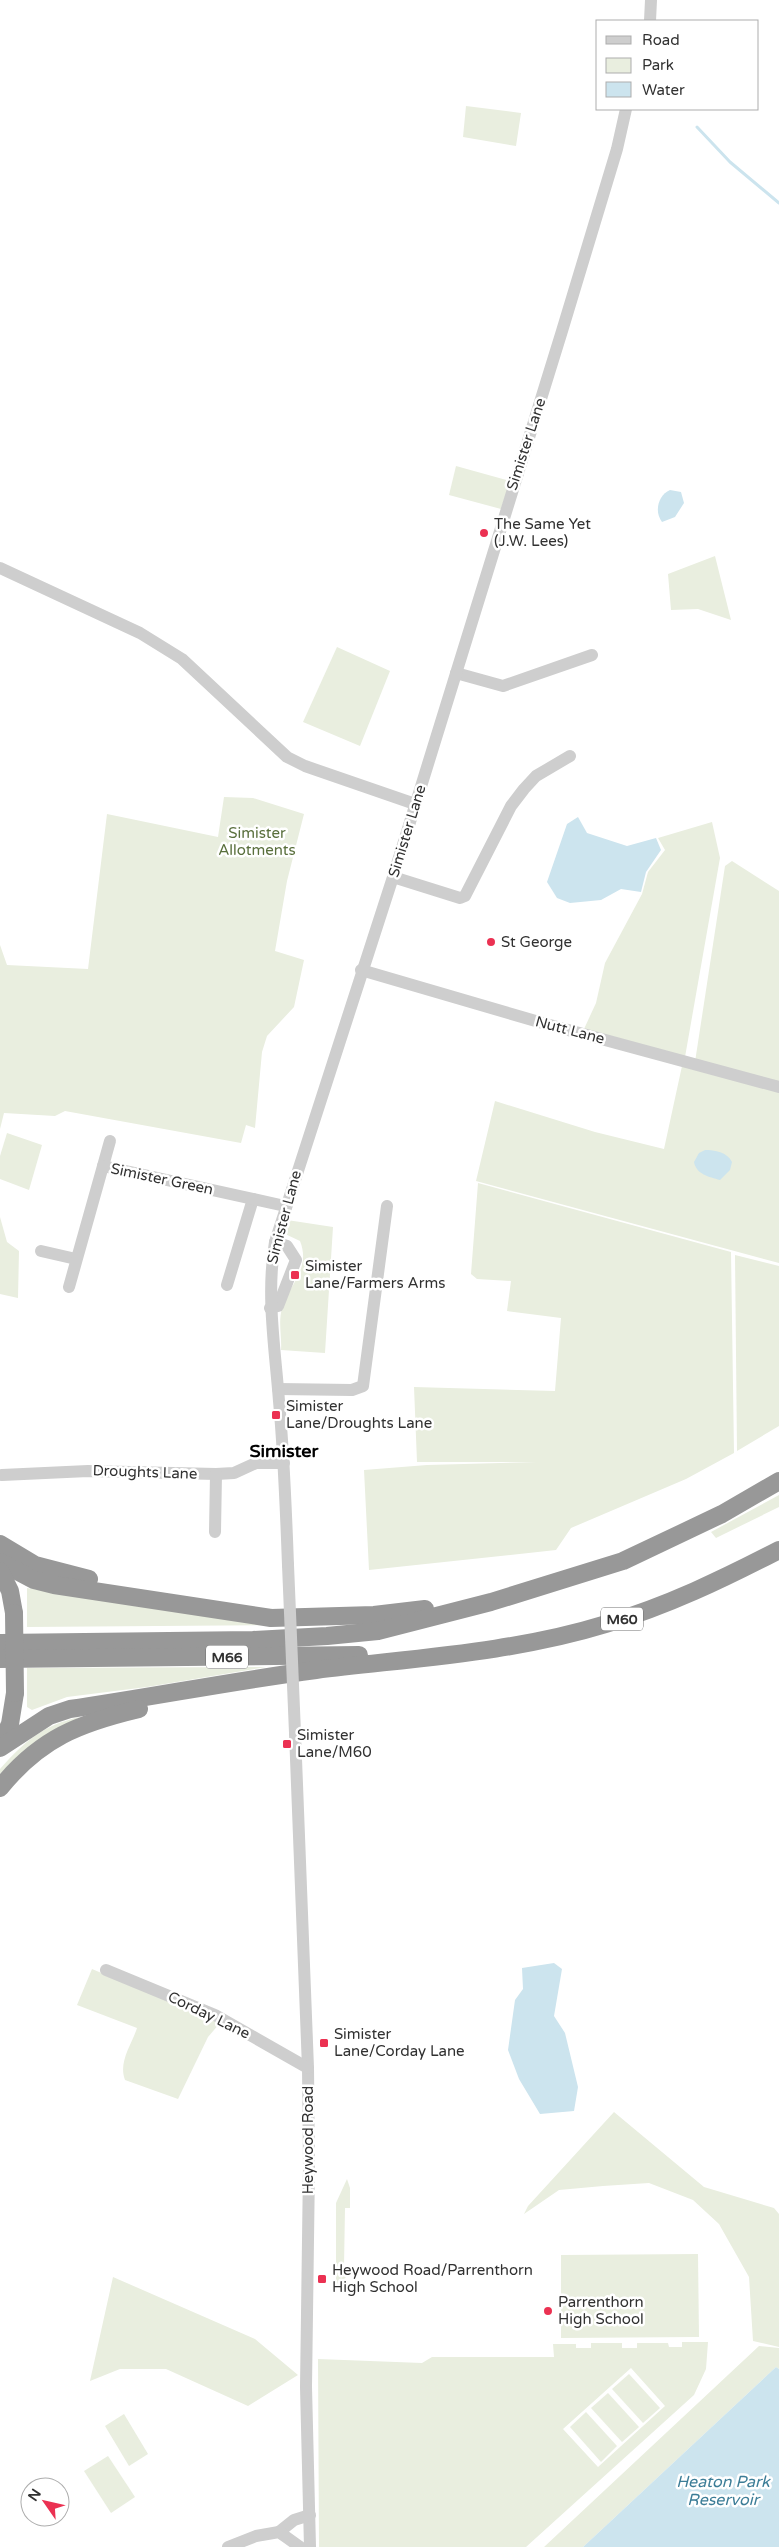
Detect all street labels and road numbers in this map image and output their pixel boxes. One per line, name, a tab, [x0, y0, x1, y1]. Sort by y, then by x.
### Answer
street label: Simister Lane	[503, 396, 549, 492]
street label: Simister Lane	[384, 782, 430, 880]
street label: Nutt Lane	[533, 1012, 607, 1048]
street label: Simister Green	[109, 1159, 215, 1199]
street label: Simister Lane	[263, 1168, 305, 1266]
street label: Droughts Lane	[92, 1461, 198, 1483]
road number: M60	[601, 1608, 643, 1630]
road number: M66	[206, 1645, 248, 1668]
street label: Corday Lane	[165, 1987, 253, 2043]
street label: Heywood Road	[299, 2086, 317, 2194]

